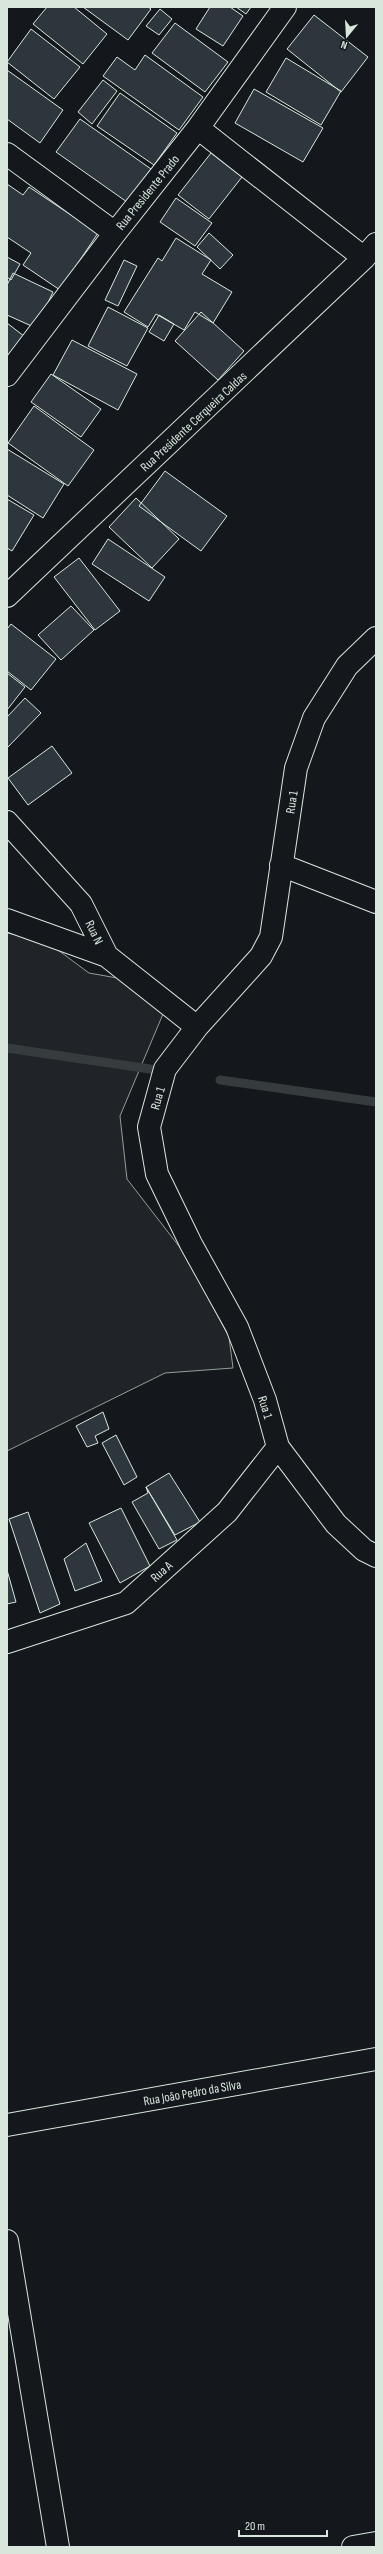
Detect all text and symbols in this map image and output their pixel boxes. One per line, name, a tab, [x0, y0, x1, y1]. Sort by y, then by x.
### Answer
north arrow	[327, 16, 367, 56]
text: N	[339, 38, 349, 52]
street label: Rua Presidente Prado	[113, 152, 183, 233]
street label: Rua Presidente Cerqueira Caldas	[137, 368, 251, 475]
street label: Rua 1	[282, 789, 302, 815]
street label: Rua N	[81, 918, 107, 947]
street label: Rua 1	[147, 1085, 169, 1112]
street label: Rua 1	[254, 1394, 276, 1421]
street label: Rua A	[147, 1557, 176, 1586]
street label: Rua João Pedro da Silva	[142, 2077, 242, 2109]
scale bar	[239, 2512, 327, 2538]
text: 20 m	[245, 2519, 265, 2534]

